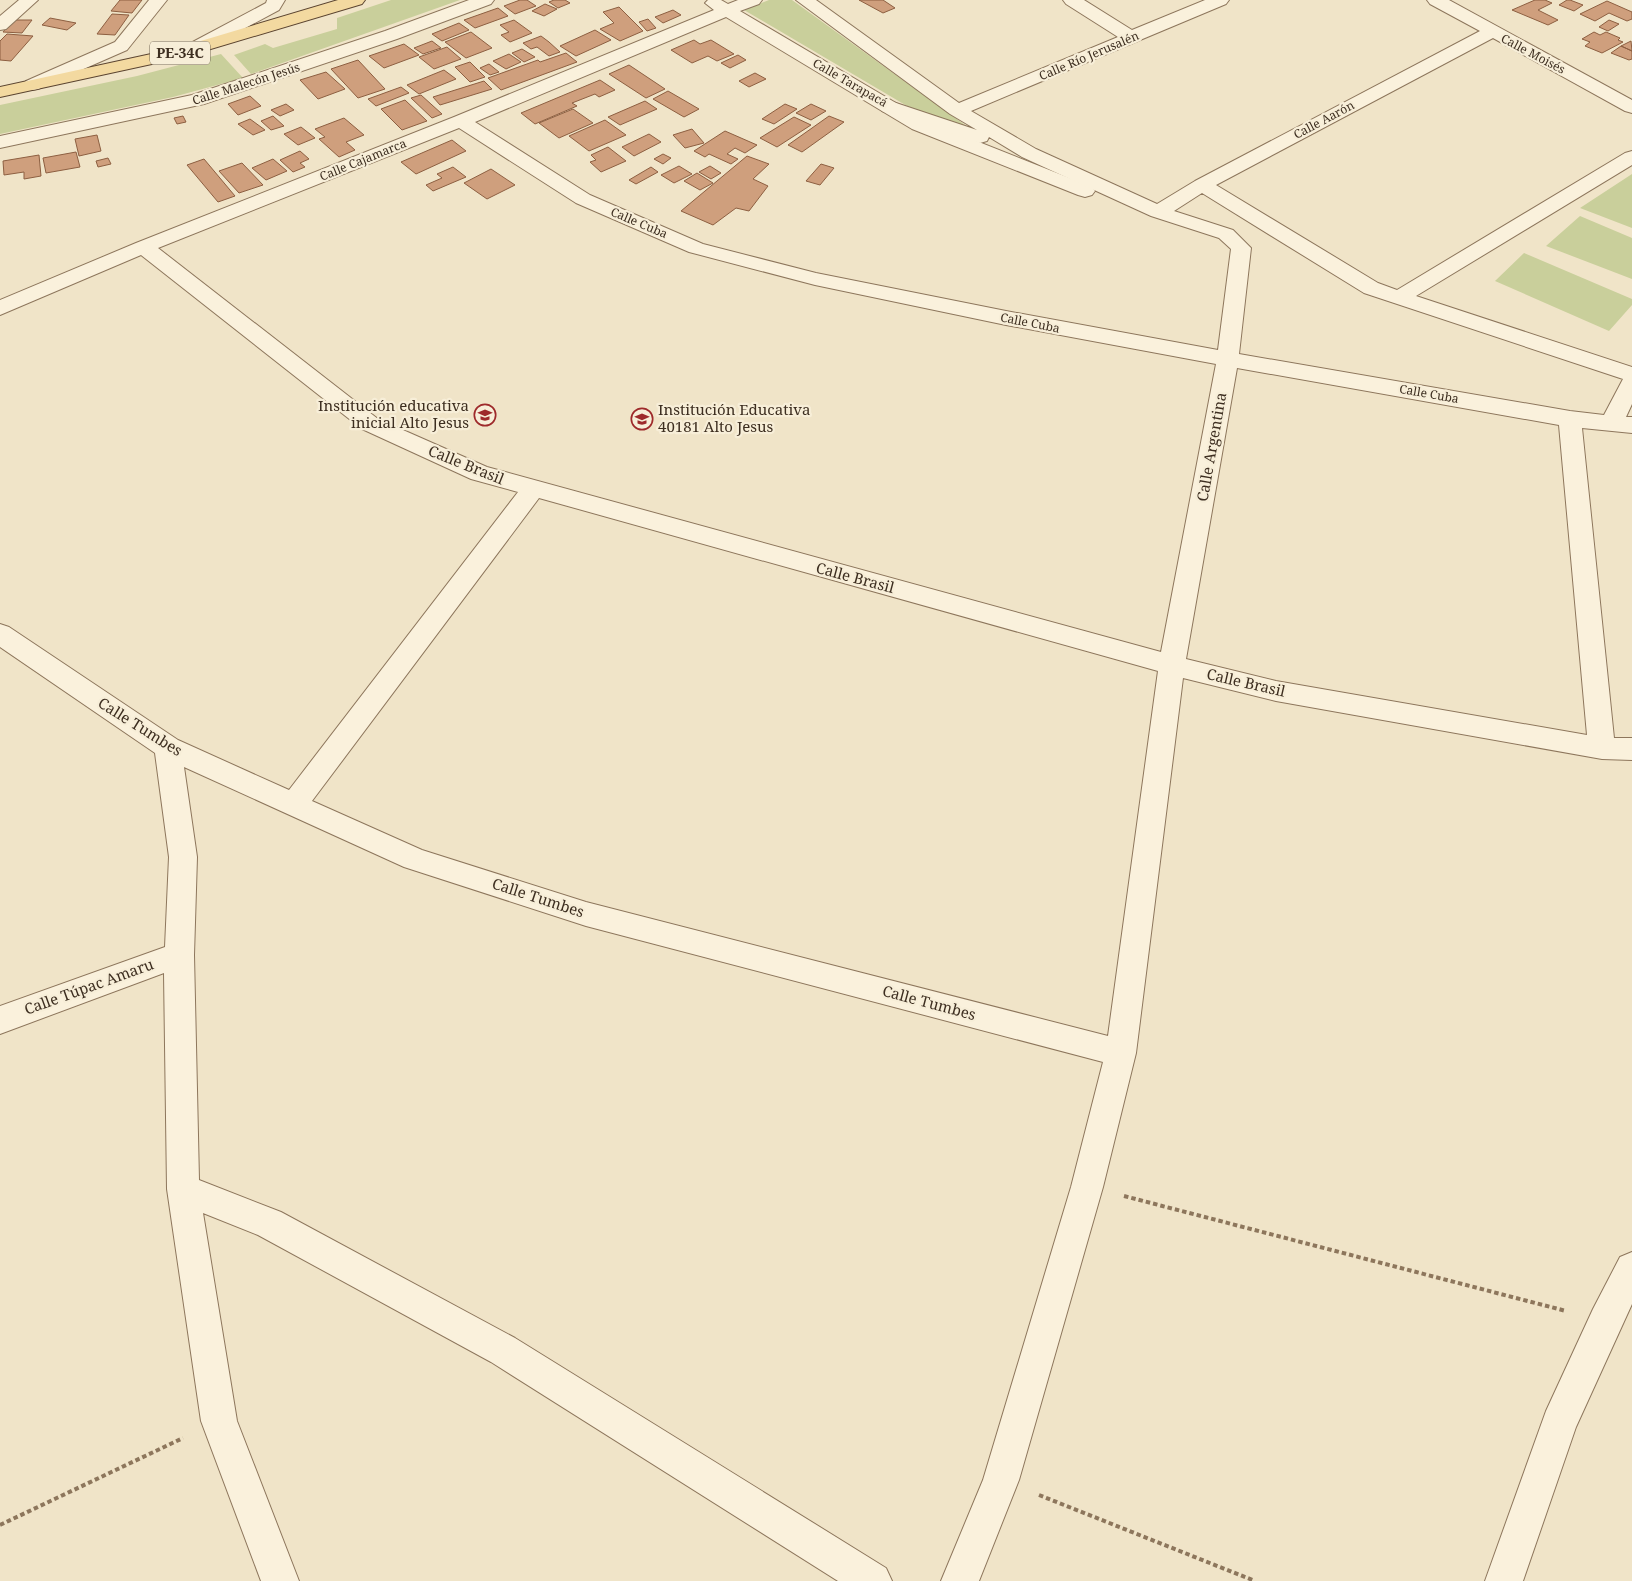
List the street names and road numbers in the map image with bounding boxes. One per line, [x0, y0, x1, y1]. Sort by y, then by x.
street label: Calle Río Jerusalén [1036, 27, 1142, 84]
street label: Calle Moisés [1498, 30, 1568, 78]
road number: PE-34C [150, 42, 210, 64]
street label: Calle Tarapacá [810, 54, 891, 111]
street label: Calle Malecón Jesús [190, 58, 302, 109]
street label: Calle Aarón [1290, 96, 1357, 143]
street label: Calle Cajamarca [317, 134, 409, 185]
street label: Calle Cuba [608, 203, 670, 242]
street label: Calle Cuba [999, 308, 1062, 337]
street label: Calle Cuba [1398, 380, 1460, 407]
street label: Calle Argentina [1192, 391, 1230, 503]
street label: Calle Brasil [425, 440, 508, 488]
street label: Calle Brasil [814, 557, 897, 597]
street label: Calle Brasil [1205, 663, 1288, 701]
street label: Calle Tumbes [95, 692, 187, 760]
street label: Calle Tumbes [490, 873, 587, 921]
street label: Calle Túpac Amaru [21, 953, 157, 1019]
street label: Calle Tumbes [880, 980, 978, 1024]

